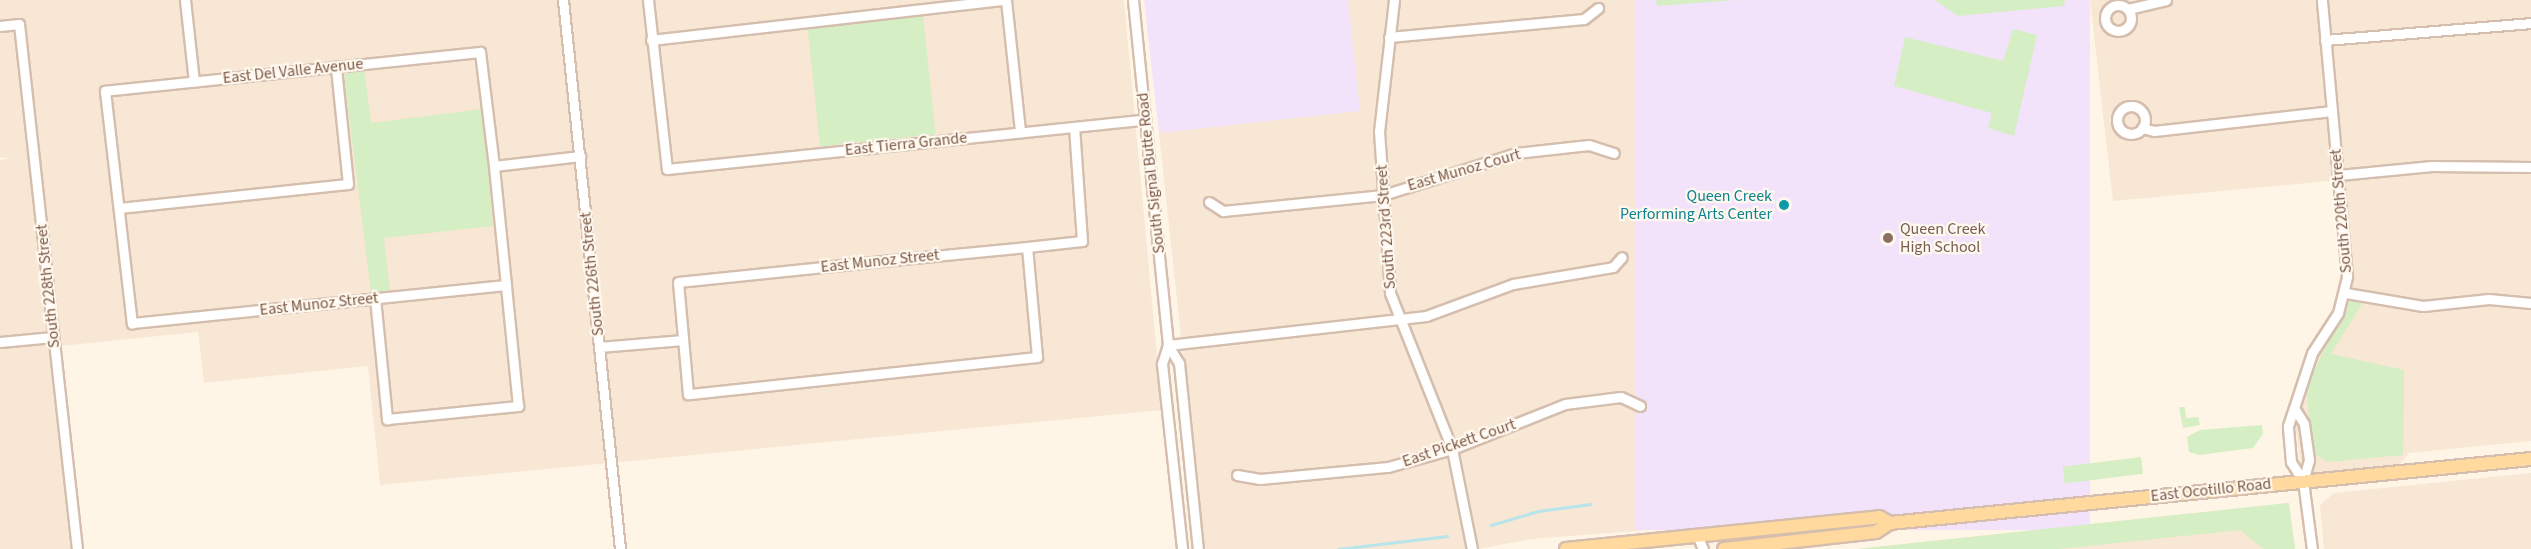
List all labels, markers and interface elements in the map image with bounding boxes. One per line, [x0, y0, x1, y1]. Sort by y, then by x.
street label: East Del Valle Avenue [222, 54, 364, 88]
street label: South Signal Butte Road [1133, 92, 1169, 254]
street label: East Tierra Grande [844, 128, 968, 160]
street label: East Munoz Court [1405, 145, 1523, 195]
street label: South 220th Street [2326, 148, 2356, 274]
street label: South 223rd Street [1372, 164, 1400, 290]
place label: Queen Creek Performing Arts Center [1620, 186, 1772, 224]
marker: Queen Creek Performing Arts Center [1777, 198, 1791, 212]
street label: South 226th Street [576, 211, 608, 337]
place label: Queen Creek High School [1900, 219, 1985, 257]
street label: South 228th Street [32, 223, 64, 349]
marker: Queen Creek High School [1881, 231, 1895, 245]
street label: East Munoz Street [820, 245, 940, 277]
street label: East Munoz Street [259, 288, 379, 320]
street label: East Pickett Court [1400, 415, 1518, 471]
street label: East Ocotillo Road [2150, 474, 2272, 506]

